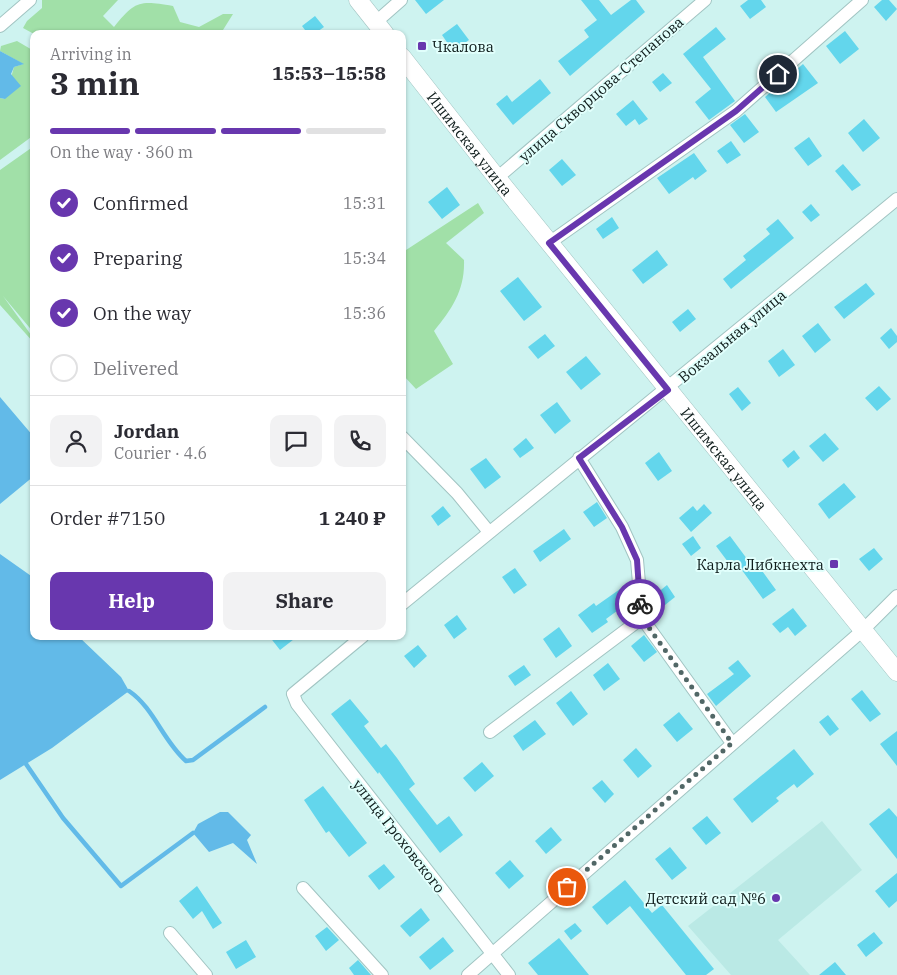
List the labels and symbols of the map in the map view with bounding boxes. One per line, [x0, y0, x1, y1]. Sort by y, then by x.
street label: улица Скворцова-Степанова [515, 12, 687, 166]
place label: Чкалова [432, 37, 494, 56]
marker: Чкалова [416, 40, 428, 52]
pin [757, 53, 799, 95]
street label: Ишимская улица [423, 88, 517, 199]
street label: Вокзальная улица [674, 285, 790, 387]
street label: Ишимская улица [677, 403, 772, 514]
place label: Карла Либкнехта [696, 555, 824, 574]
marker: Карла Либкнехта [828, 558, 840, 570]
courier [615, 579, 665, 629]
street label: улица Гроховского [349, 775, 449, 897]
pin [546, 866, 588, 908]
place label: Детский сад №6 [646, 889, 766, 908]
marker: Детский сад №6 [770, 892, 782, 904]

